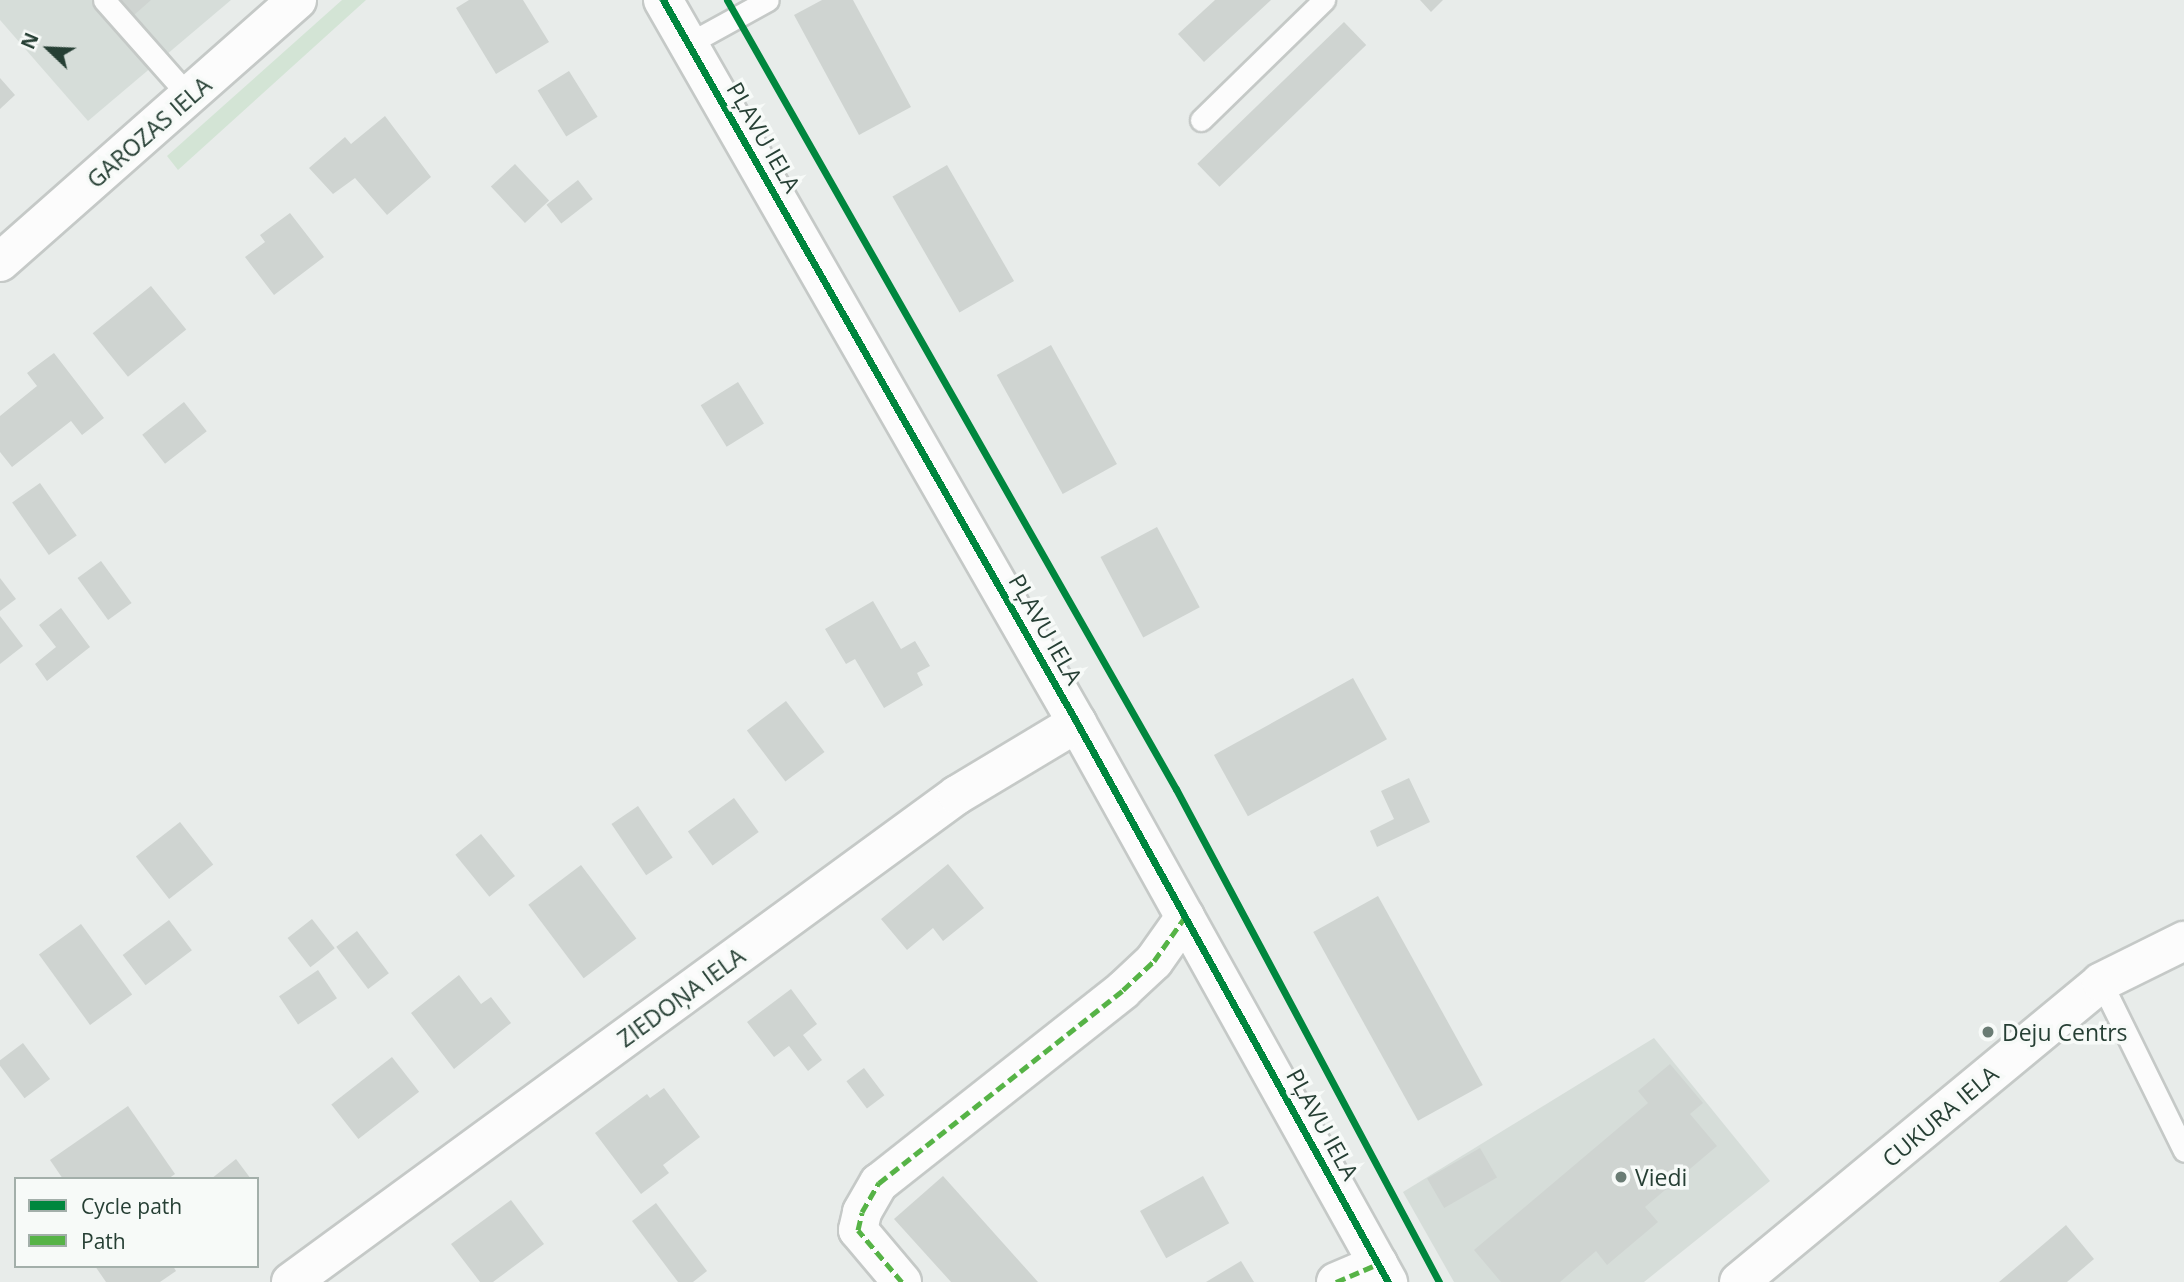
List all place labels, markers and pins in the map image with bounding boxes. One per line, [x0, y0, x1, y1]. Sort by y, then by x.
place label: Deju Centrs [2002, 1018, 2128, 1046]
marker: Deju Centrs [1980, 1024, 1996, 1040]
place label: Viedi [1635, 1163, 1687, 1191]
marker: Viedi [1613, 1169, 1629, 1185]

